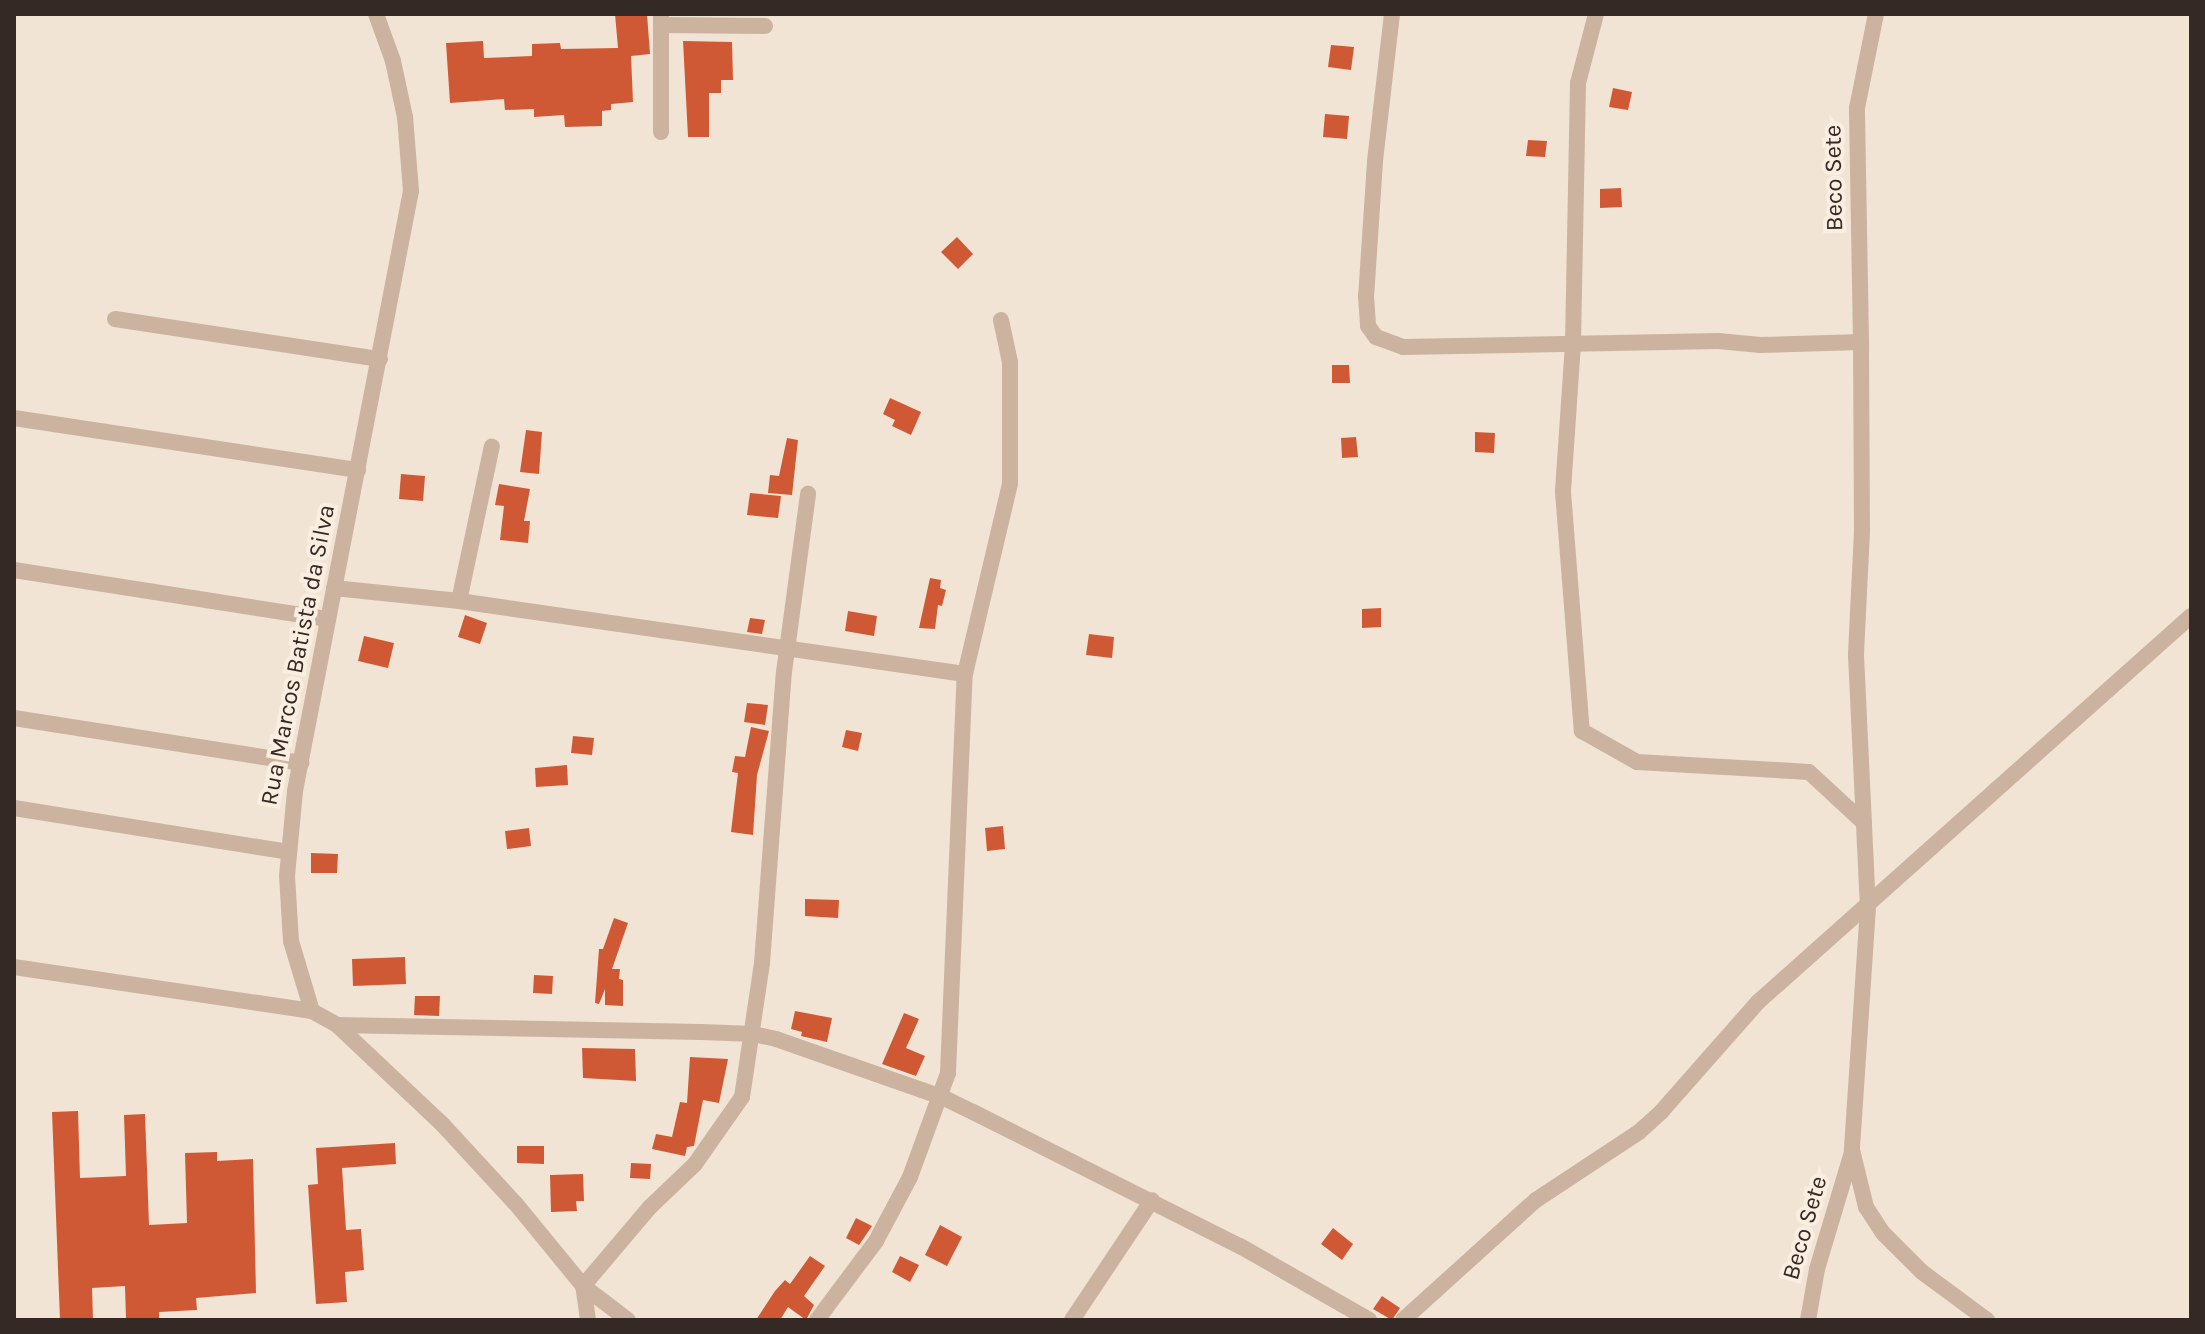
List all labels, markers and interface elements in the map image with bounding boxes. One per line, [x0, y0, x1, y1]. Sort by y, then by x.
street label: Beco Sete [1819, 124, 1849, 232]
street label: Rua Marcos Batista da Silva [255, 502, 341, 808]
street label: Beco Sete [1776, 1173, 1834, 1283]

